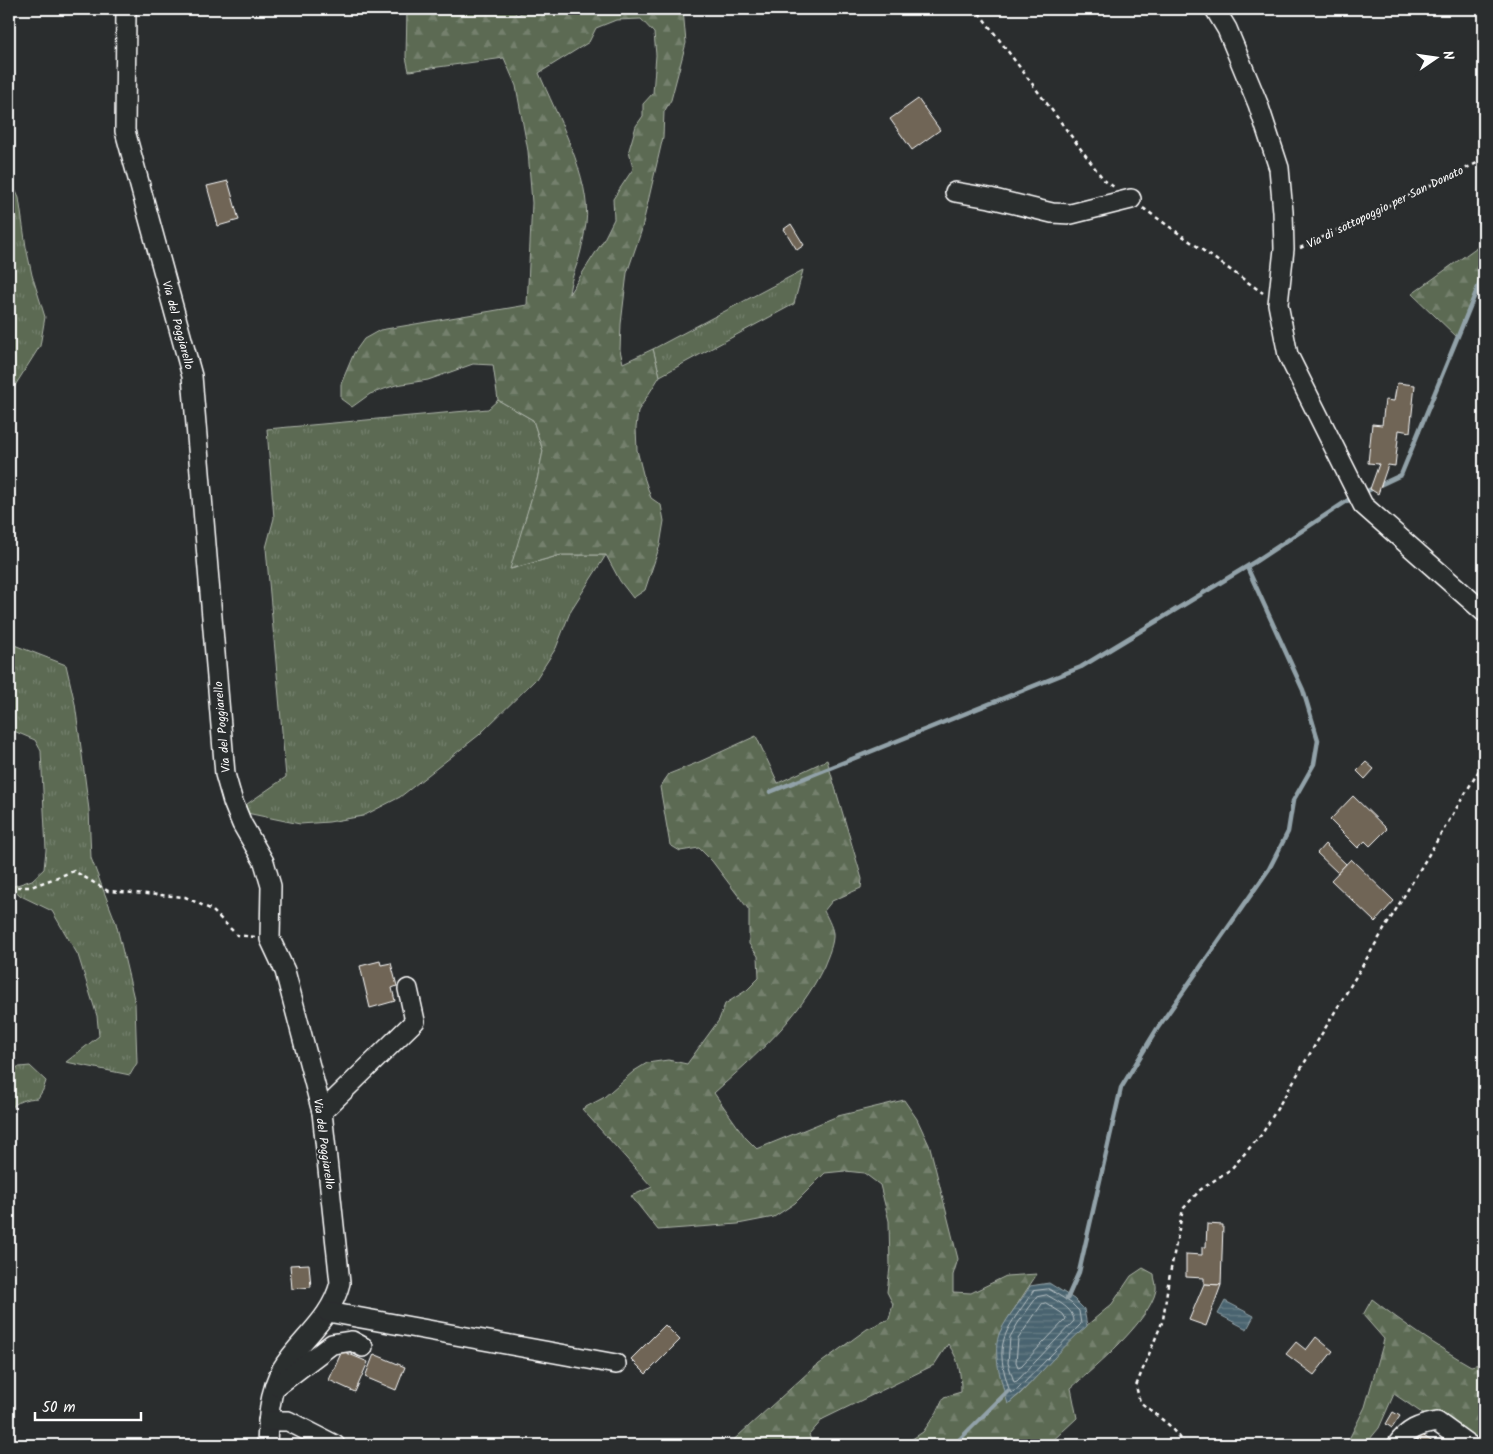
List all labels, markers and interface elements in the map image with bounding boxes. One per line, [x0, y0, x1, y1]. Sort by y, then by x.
north arrow [1410, 32, 1460, 82]
text: N [1436, 49, 1459, 62]
street label: Via di sottopoggio per San Donato [1303, 161, 1467, 254]
street label: Via del Poggiarello [157, 279, 199, 372]
street label: Via del Poggiarello [209, 681, 236, 773]
street label: Via del Poggiarello [308, 1098, 339, 1191]
scale bar [35, 1389, 141, 1421]
text: 50 m [42, 1396, 76, 1420]

